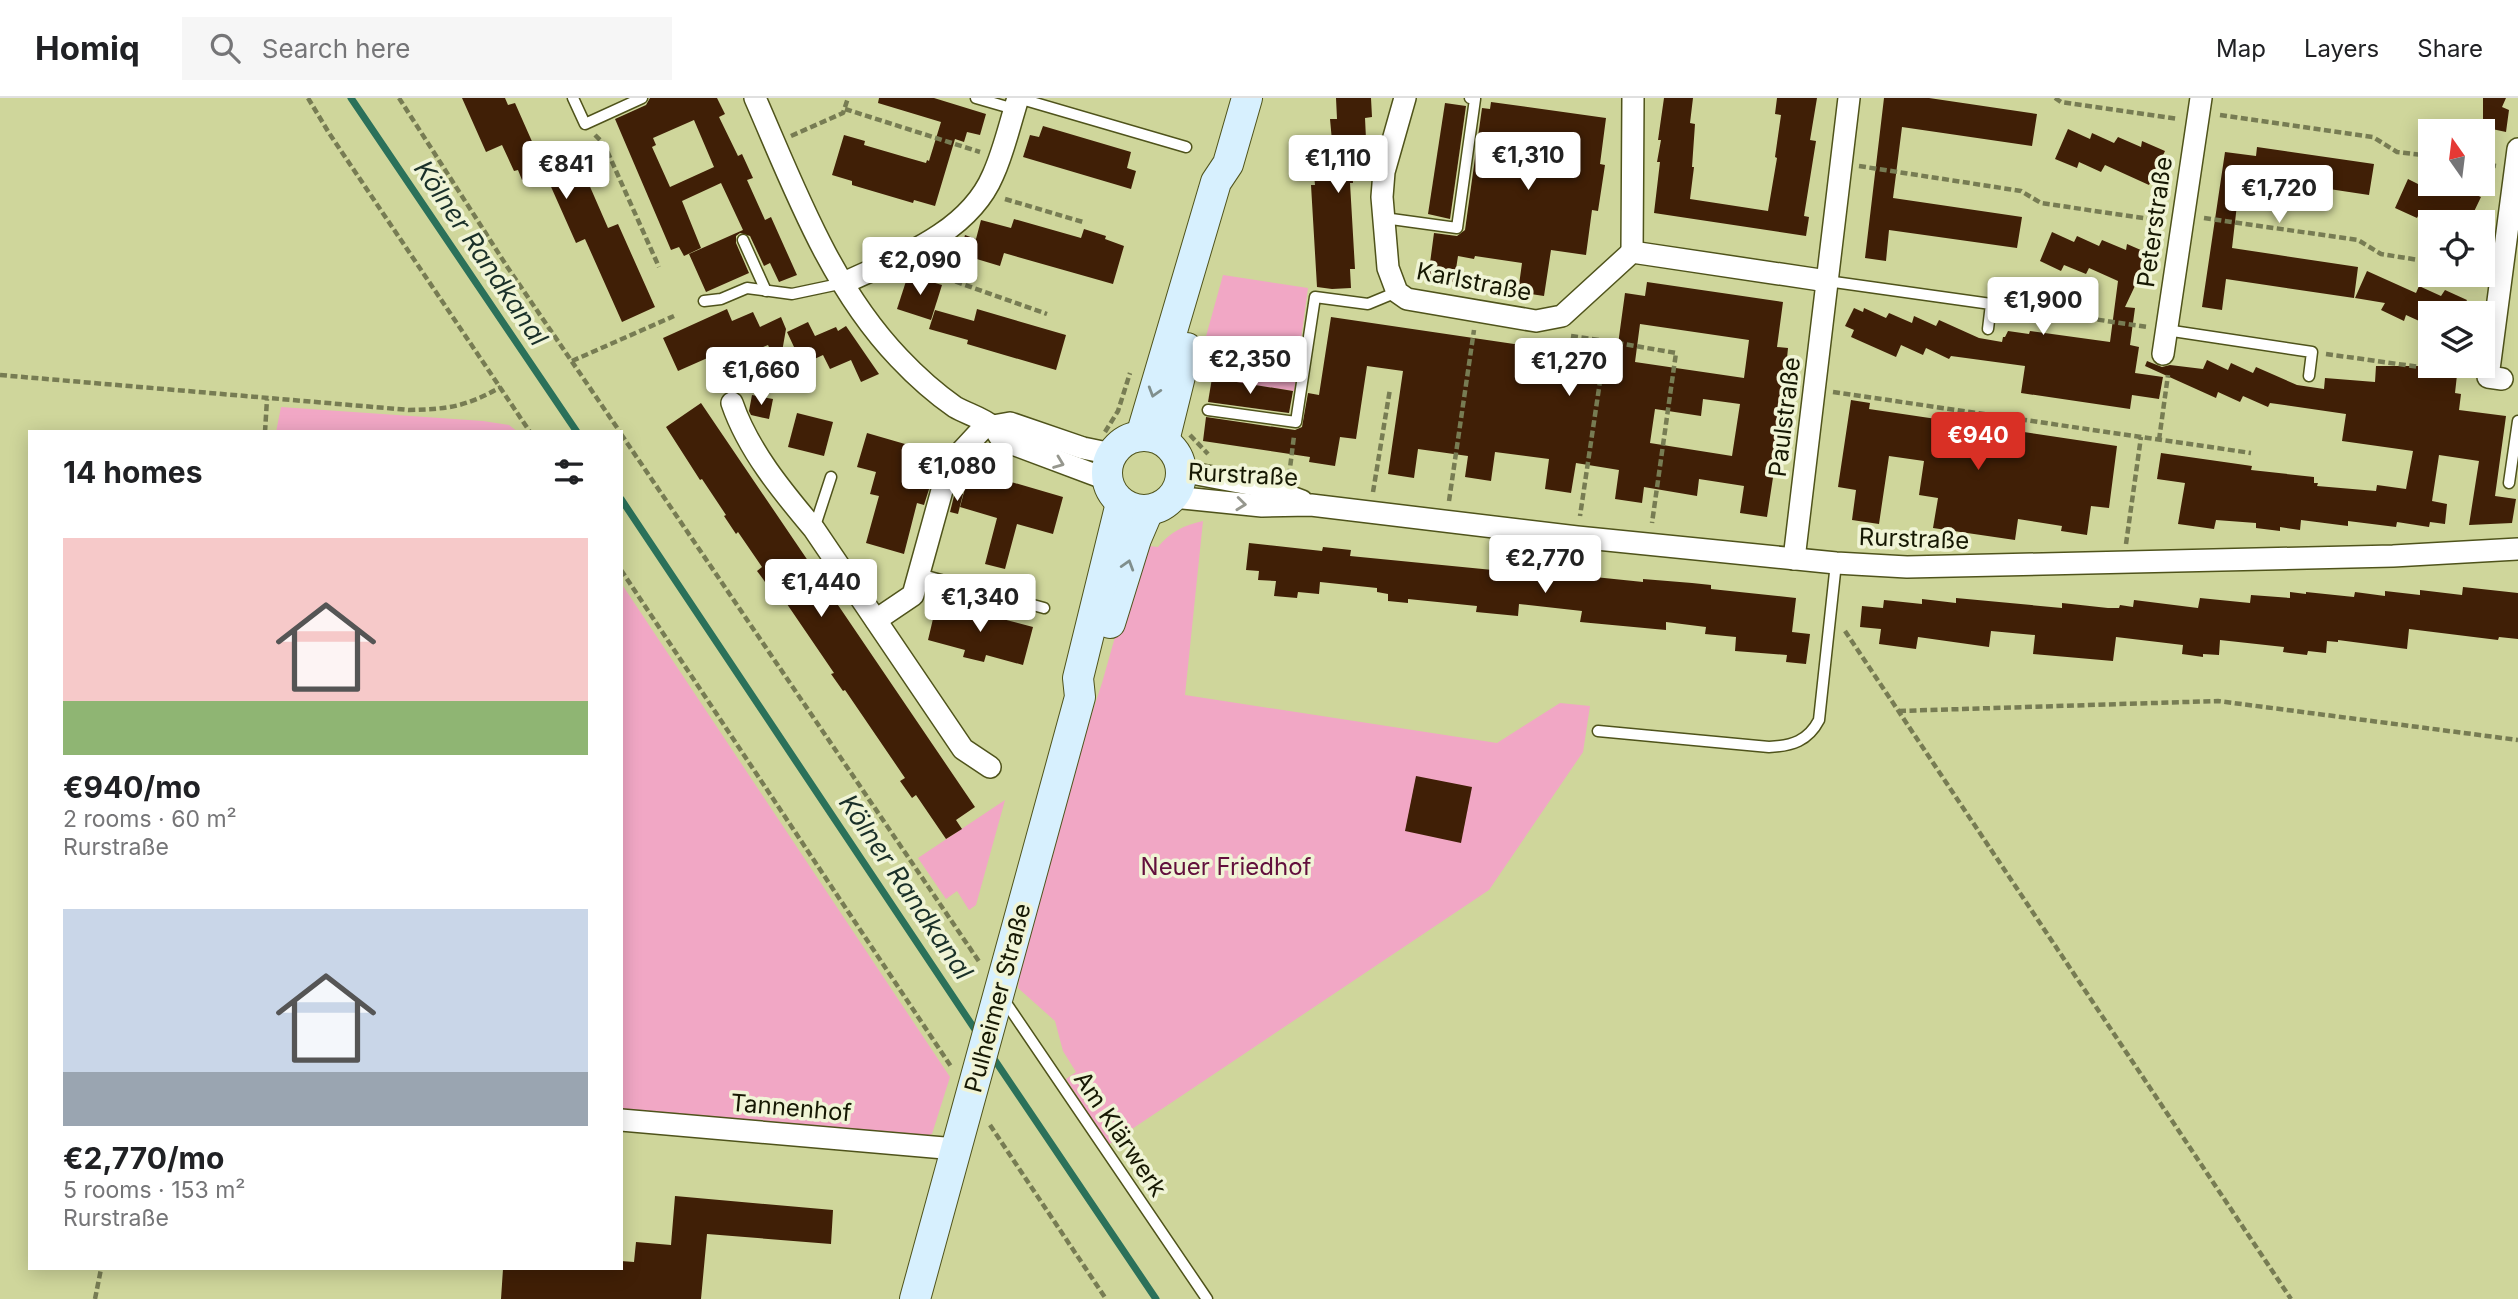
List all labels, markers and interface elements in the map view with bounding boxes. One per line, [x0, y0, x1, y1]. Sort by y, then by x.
search box [182, 17, 672, 80]
text: Homiq [35, 28, 140, 68]
icon: search [206, 29, 244, 67]
text: Search here [262, 33, 410, 64]
text: Map [2216, 34, 2266, 63]
text: Layers [2304, 34, 2379, 63]
text: Share [2417, 34, 2483, 63]
north arrow [2418, 119, 2496, 196]
map controls [2418, 119, 2495, 378]
pin: €1,310 [1471, 132, 1585, 192]
pin: €1,110 [1281, 136, 1395, 195]
pin: €841 [525, 141, 607, 201]
text: €1,310 [1491, 141, 1565, 169]
text: €1,110 [1305, 144, 1371, 172]
text: €841 [538, 150, 594, 178]
water label: Kölner Randkanal [408, 154, 555, 352]
street label: Peterstraße [2131, 155, 2178, 289]
pin: €1,720 [2222, 166, 2336, 225]
text: €1,720 [2241, 174, 2317, 202]
button: locate [2418, 210, 2495, 287]
pin: €2,090 [863, 238, 977, 297]
text: €2,090 [878, 246, 962, 274]
street label: Karlstraße [1414, 256, 1534, 307]
pin: €1,900 [1986, 278, 2100, 337]
text: €1,900 [2003, 286, 2083, 314]
button: layers [2418, 301, 2495, 378]
pin: €2,350 [1193, 336, 1307, 396]
pin: €1,270 [1512, 338, 1626, 398]
text: €2,350 [1209, 345, 1291, 373]
text: €1,270 [1531, 347, 1607, 375]
pin: €1,660 [704, 348, 818, 407]
street label: Paulstraße [1763, 355, 1806, 479]
text: €1,660 [722, 356, 800, 384]
one-way arrow [1148, 385, 1163, 397]
pin: €940 [1937, 412, 2019, 472]
text: €940 [1947, 421, 2009, 449]
pin: €1,080 [900, 444, 1014, 503]
text: €1,080 [918, 452, 996, 480]
icon: filters [550, 453, 588, 491]
text: 14 homes [63, 454, 202, 490]
one-way arrow [1053, 454, 1065, 468]
street label: Rurstraße [1187, 457, 1299, 492]
one-way arrow [1236, 496, 1247, 511]
street label: Rurstraße [1858, 522, 1970, 555]
pin: €2,770 [1488, 536, 1602, 595]
text: €2,770 [1505, 544, 1585, 572]
one-way arrow [1120, 559, 1134, 572]
pin: €1,440 [764, 560, 878, 619]
text: €1,440 [781, 568, 861, 596]
pin: €1,340 [923, 574, 1037, 634]
text: €1,340 [941, 583, 1019, 611]
icon: home [263, 584, 389, 710]
text: €940/mo [63, 769, 201, 805]
water label: Kölner Randkanal [833, 788, 980, 986]
text: 2 rooms · 60 m² [63, 805, 237, 833]
text: Rurstraße [63, 833, 169, 861]
park label: Neuer Friedhof [1141, 852, 1312, 881]
street label: Pulheimer Straße [958, 900, 1037, 1096]
icon: home [263, 955, 389, 1081]
street label: Am Klärwerk [1068, 1066, 1173, 1202]
street label: Tannenhof [729, 1088, 853, 1127]
text: €2,770/mo [63, 1140, 224, 1176]
text: 5 rooms · 153 m² [63, 1176, 245, 1204]
text: Rurstraße [63, 1204, 169, 1232]

